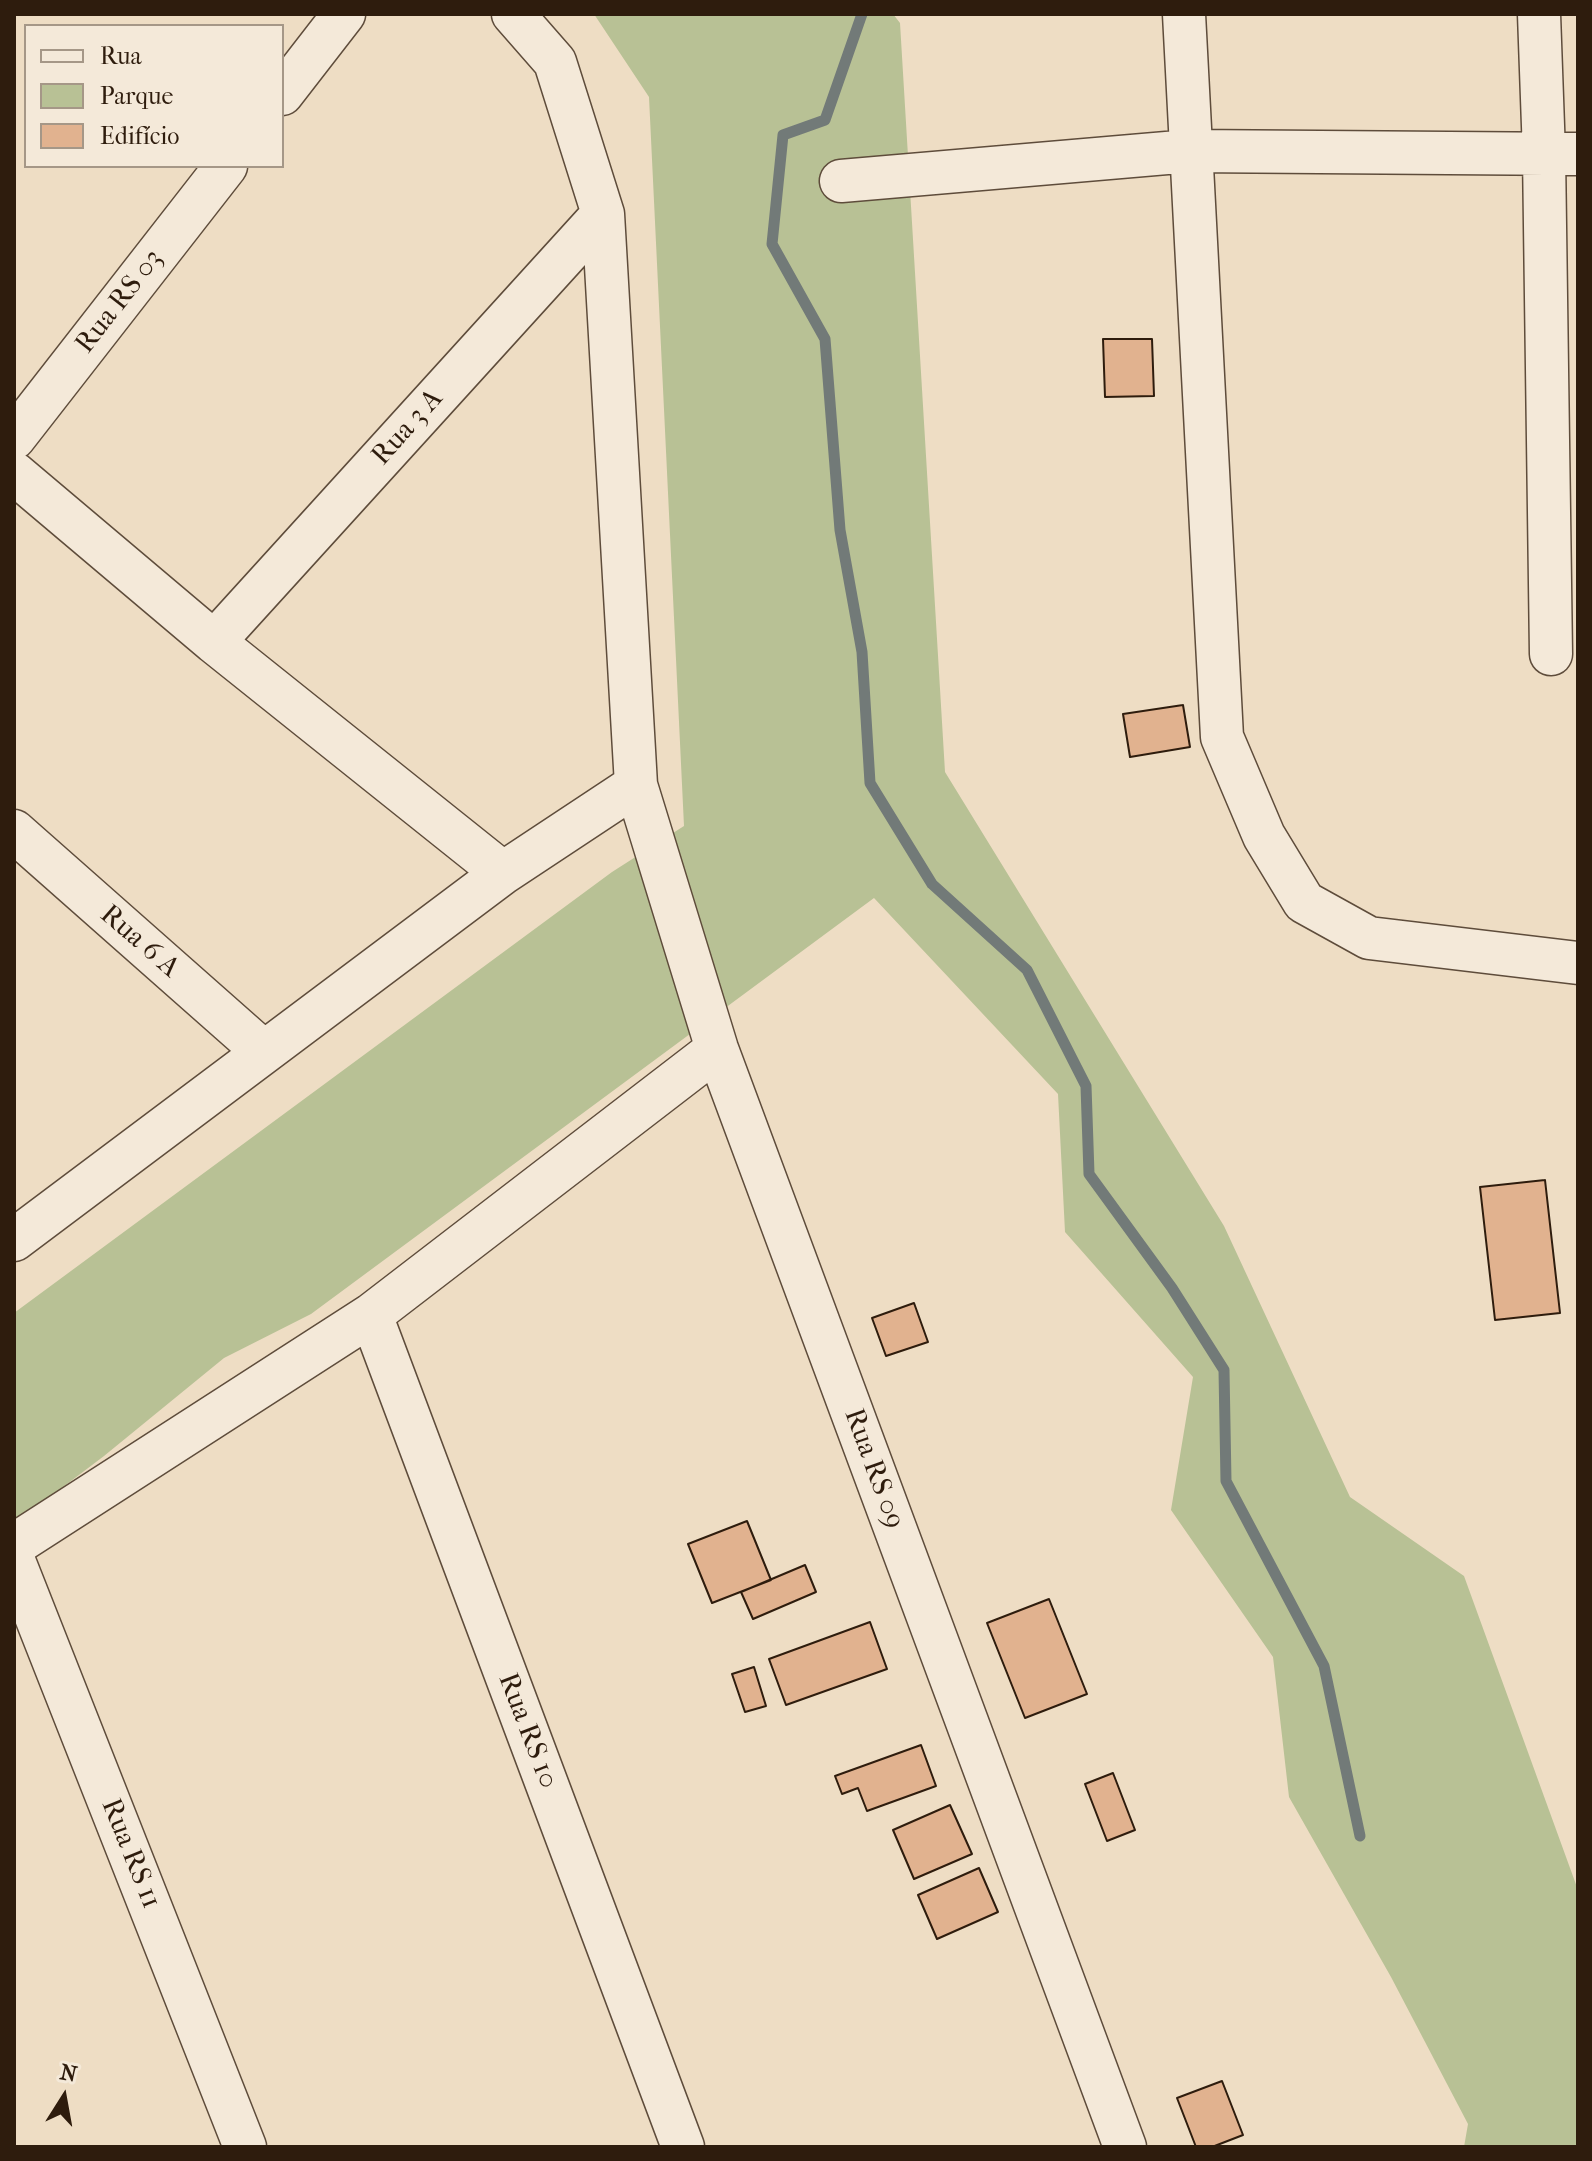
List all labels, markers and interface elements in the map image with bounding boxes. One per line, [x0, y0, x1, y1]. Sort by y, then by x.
legend [24, 24, 284, 168]
text: Rua [100, 42, 142, 70]
text: Parque [100, 82, 173, 110]
text: Edifício [100, 122, 179, 150]
street label: Rua RS 03 [69, 243, 171, 361]
street label: Rua 3 A [365, 383, 451, 473]
street label: Rua 6 A [93, 898, 185, 986]
street label: Rua RS 09 [836, 1404, 910, 1534]
street label: Rua RS 10 [490, 1669, 564, 1793]
street label: Rua RS 11 [93, 1794, 167, 1914]
north arrow [24, 2057, 104, 2137]
text: N [58, 2059, 79, 2088]

